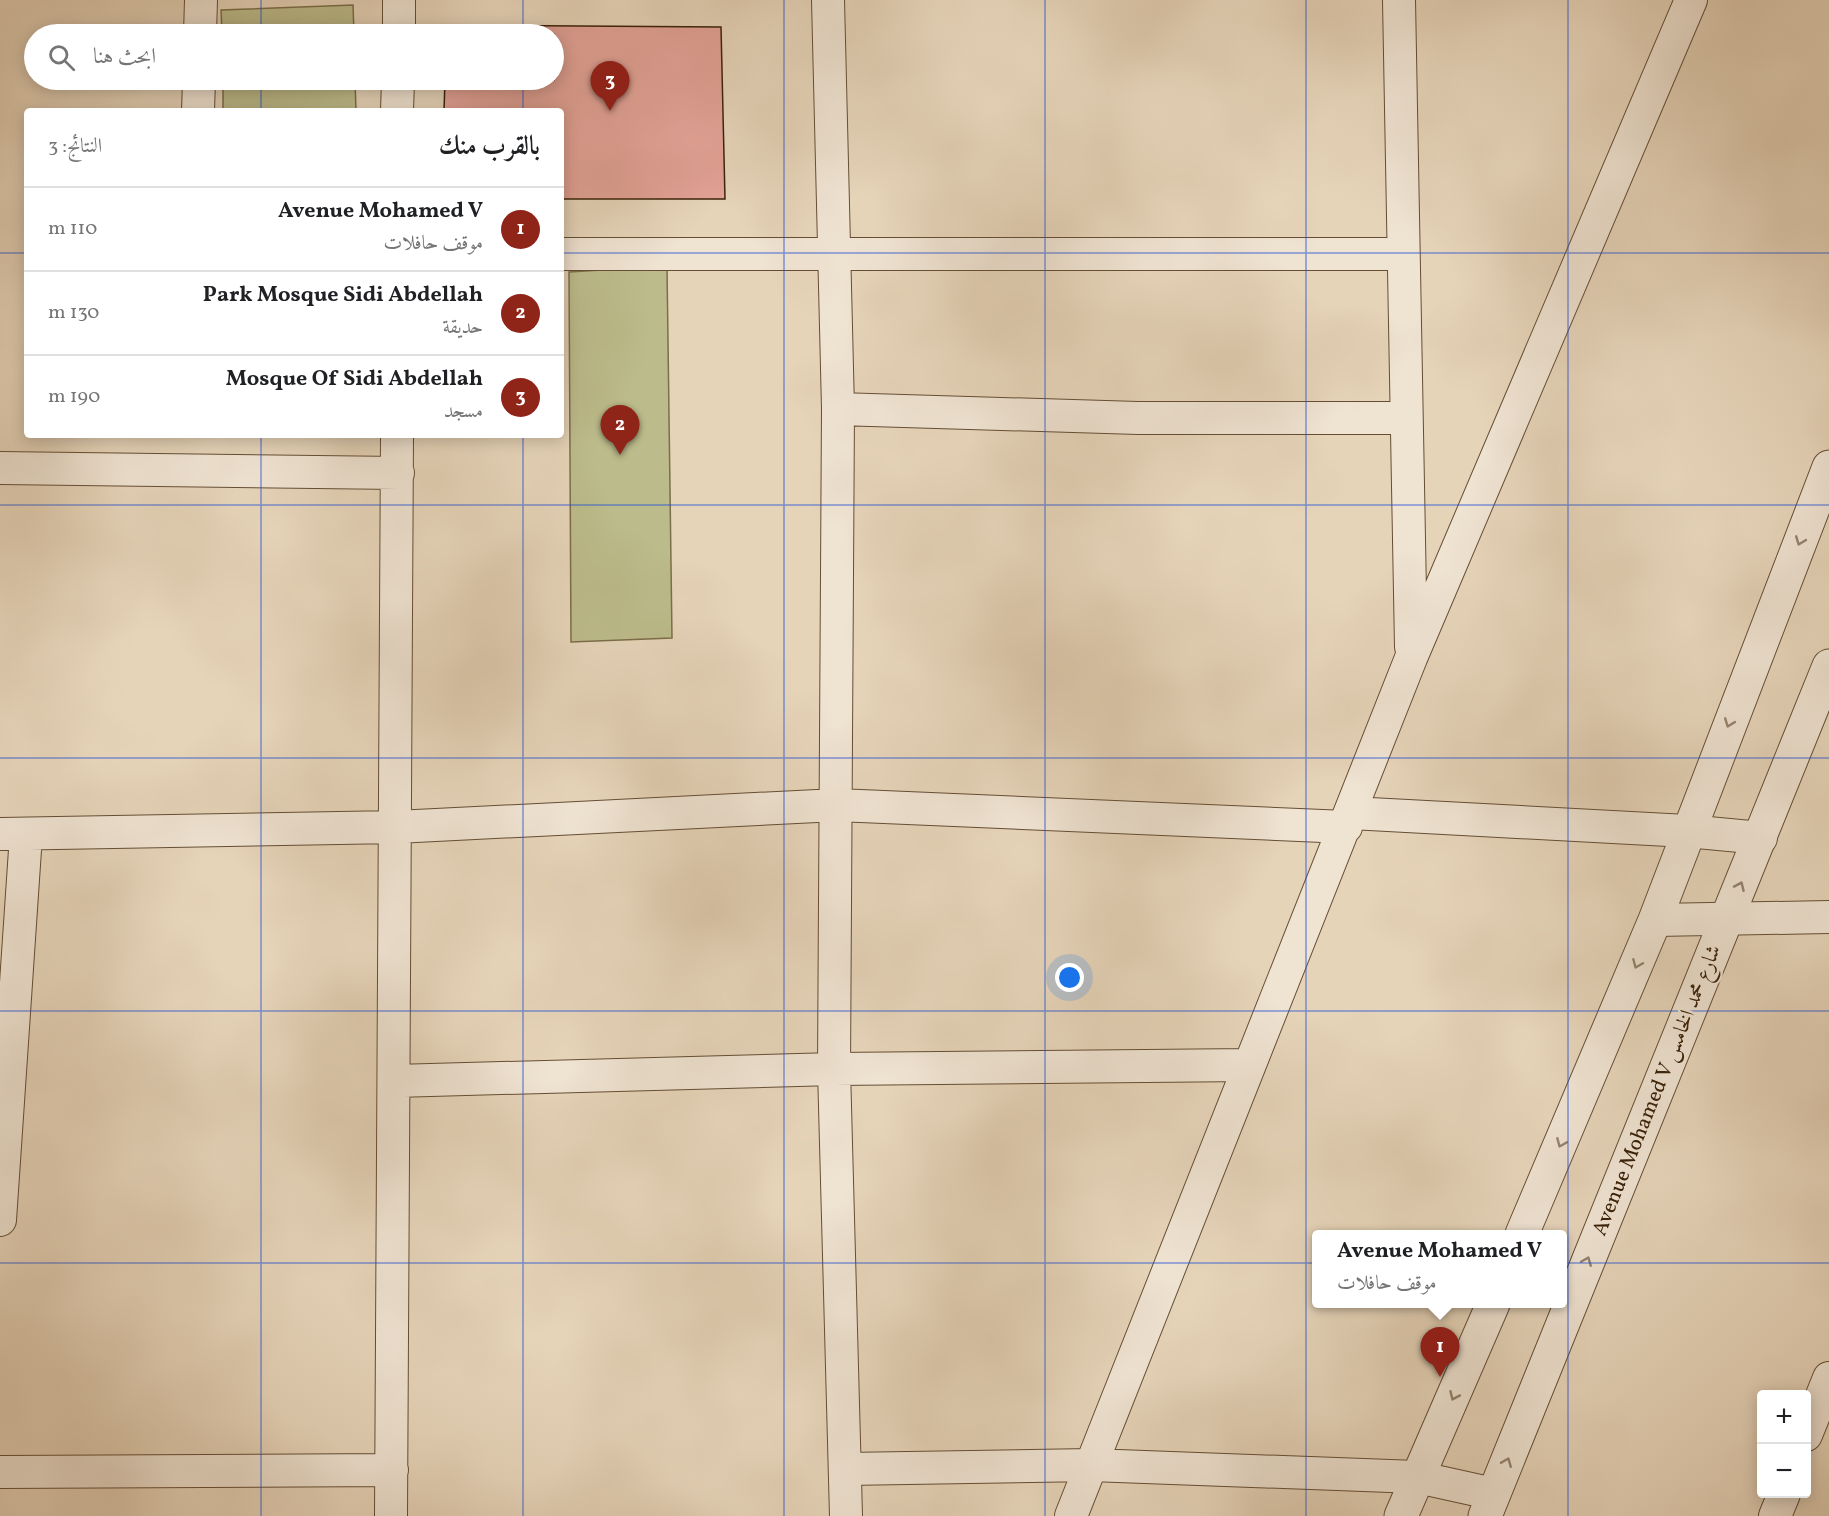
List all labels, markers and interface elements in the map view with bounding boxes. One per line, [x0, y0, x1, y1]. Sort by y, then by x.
search box [24, 24, 564, 90]
icon: search [45, 41, 78, 74]
text: ابحث هنا [93, 42, 156, 73]
pin: 3 [590, 62, 630, 111]
text: بالقرب منك [439, 129, 540, 165]
text: النتائج: 3 [48, 133, 102, 161]
text: Avenue Mohamed V [278, 196, 483, 227]
text: 110 m [48, 215, 97, 243]
text: 1 [516, 215, 525, 243]
text: موقف حافلات [383, 230, 483, 258]
text: Park Mosque Sidi Abdellah [203, 280, 483, 311]
text: 130 m [48, 299, 99, 327]
text: 2 [515, 299, 526, 327]
text: حديقة [443, 314, 483, 342]
text: Mosque Of Sidi Abdellah [226, 364, 483, 395]
text: 190 m [48, 383, 100, 411]
text: 3 [515, 383, 526, 411]
text: مسجد [444, 398, 483, 426]
pin: 2 [600, 406, 640, 455]
one-way arrow [1795, 535, 1807, 546]
one-way arrow [1724, 717, 1737, 728]
one-way arrow [1732, 881, 1744, 892]
street label: Avenue Mohamed V شارع محمد الخامس [1586, 941, 1731, 1241]
one-way arrow [1632, 958, 1644, 969]
your location [1055, 963, 1084, 992]
one-way arrow [1556, 1137, 1568, 1148]
popup [1312, 1230, 1567, 1308]
text: Avenue Mohamed V [1337, 1236, 1542, 1267]
one-way arrow [1580, 1256, 1592, 1267]
text: موقف حافلات [1337, 1270, 1437, 1298]
pin: 1 [1420, 1328, 1460, 1377]
one-way arrow [1449, 1390, 1461, 1401]
map controls [1757, 1390, 1811, 1498]
button: + [1757, 1390, 1811, 1444]
button: − [1757, 1444, 1811, 1498]
one-way arrow [1500, 1457, 1512, 1468]

